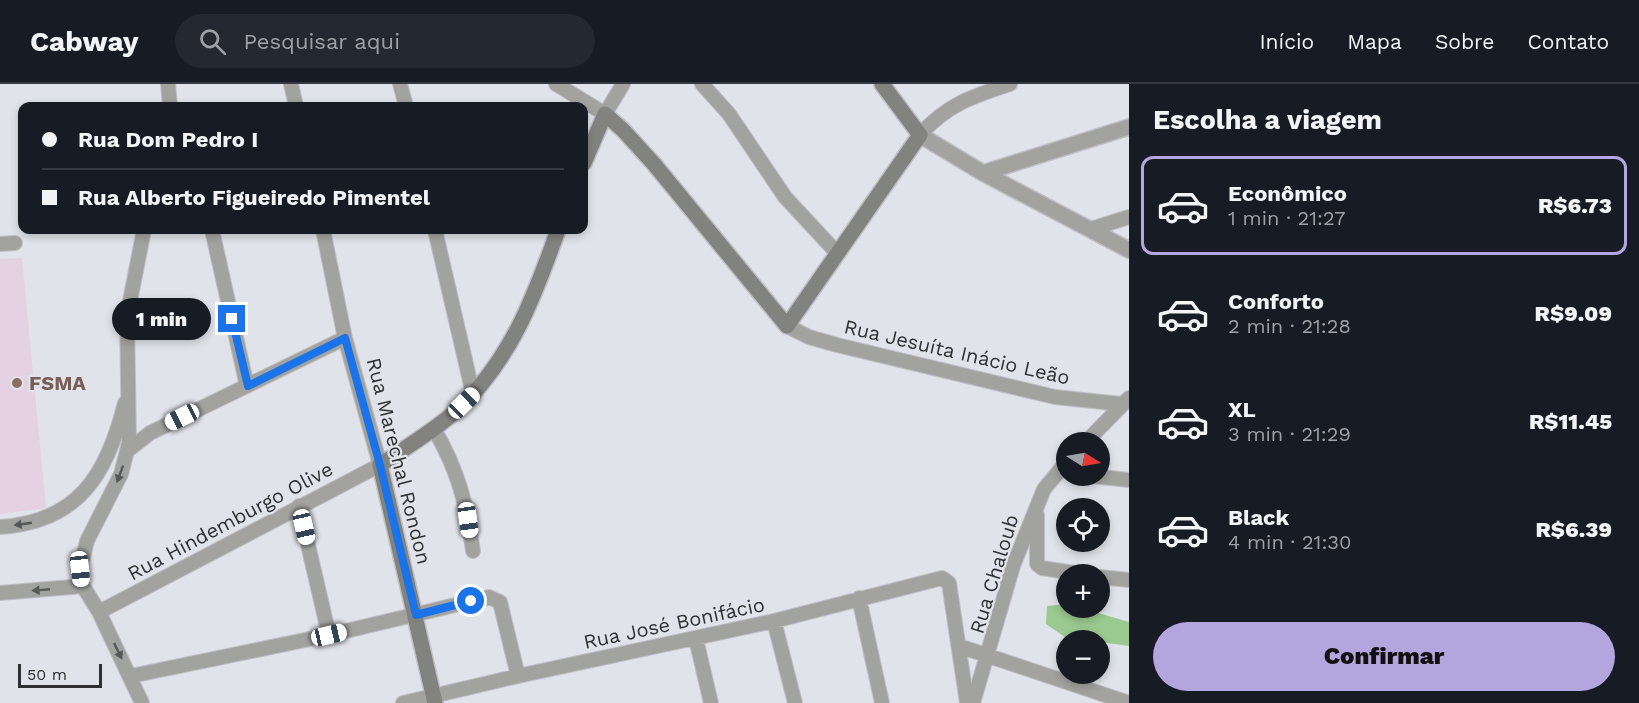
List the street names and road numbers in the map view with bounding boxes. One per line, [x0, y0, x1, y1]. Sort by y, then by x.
street label: Rua Jesuíta Inácio Leão [842, 314, 1072, 390]
street label: Rua Marechal Rondon [362, 355, 436, 567]
street label: Rua Hindemburgo Olive [123, 457, 337, 585]
street label: Rua Chaloub [964, 511, 1024, 637]
street label: Rua José Bonifácio [581, 592, 767, 654]

